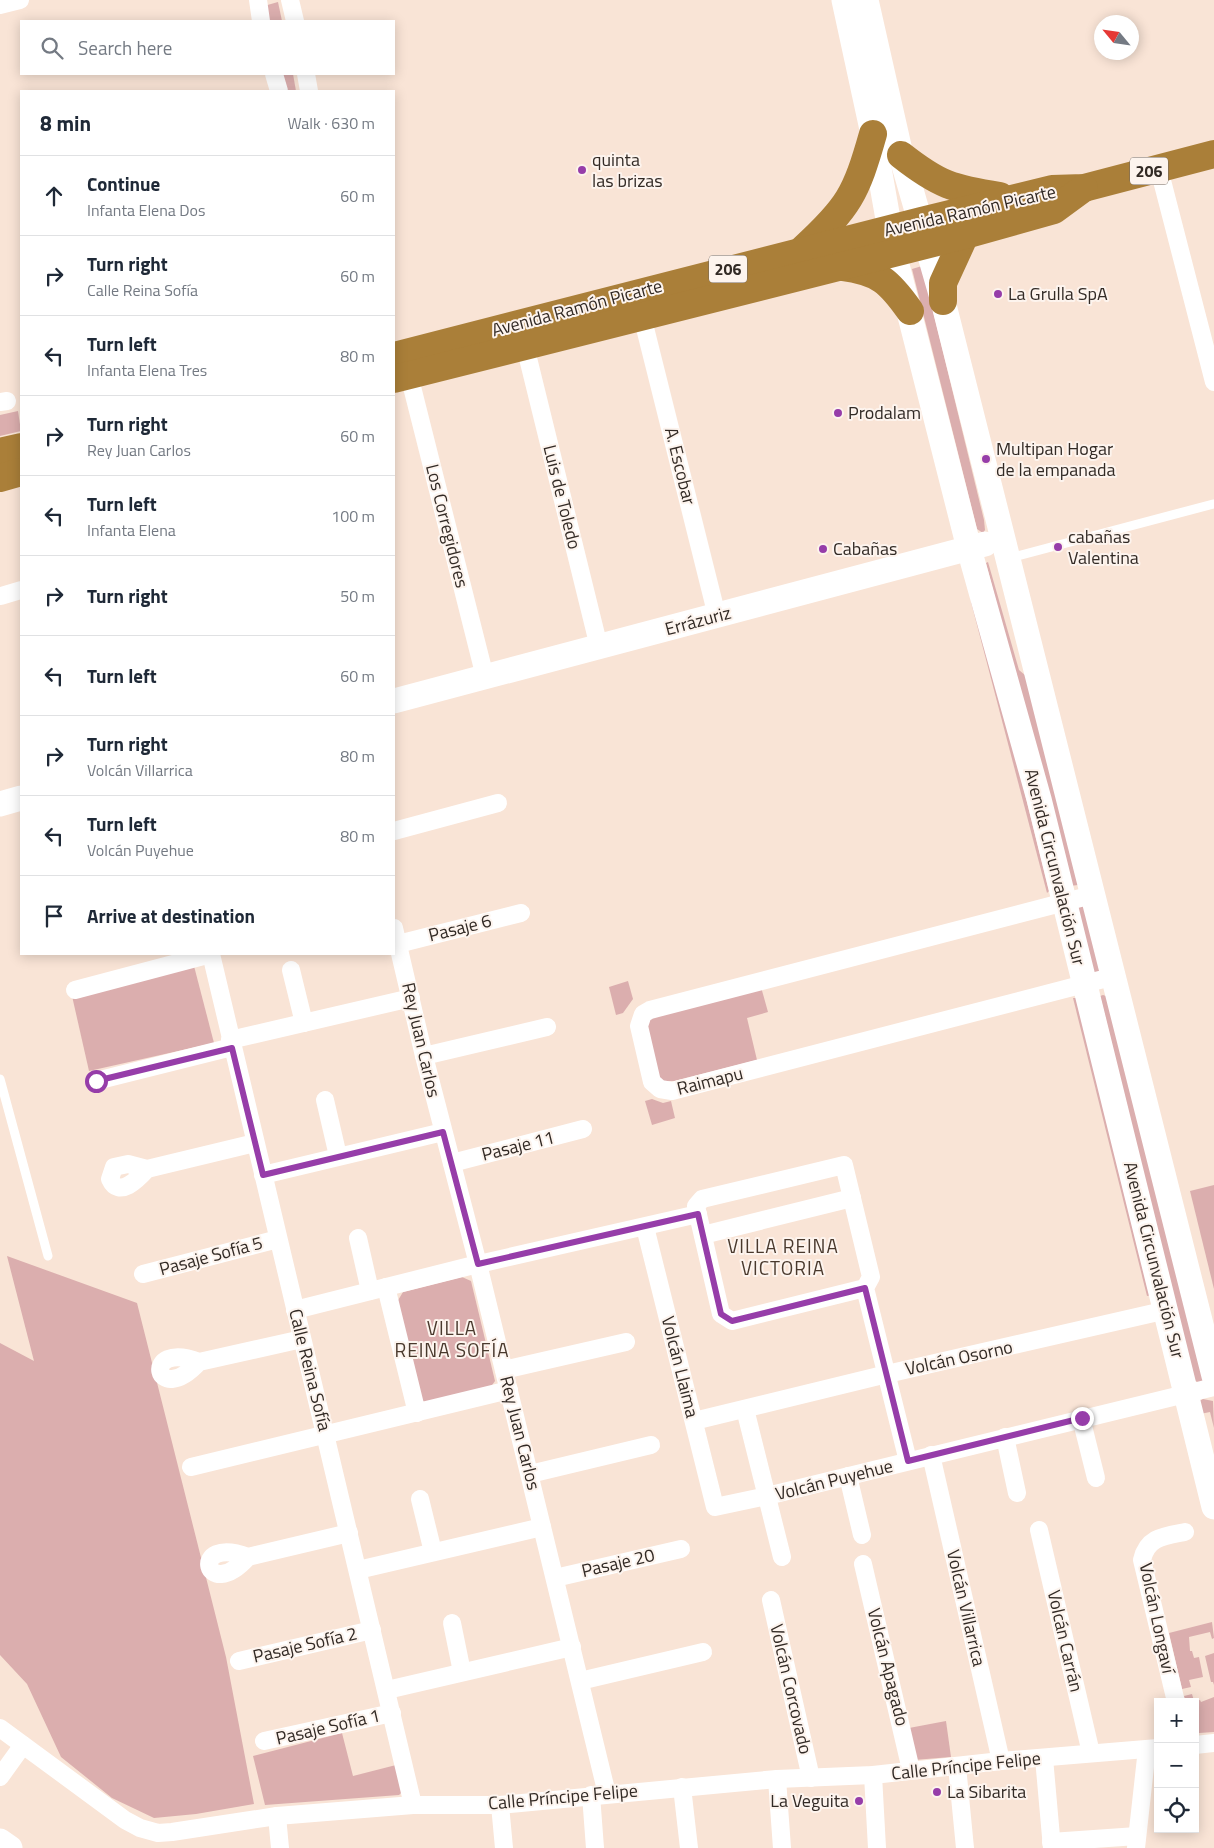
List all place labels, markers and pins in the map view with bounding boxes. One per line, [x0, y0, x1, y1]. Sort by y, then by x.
place label: quinta las brizas [592, 146, 663, 194]
marker: quinta las brizas [576, 164, 588, 176]
place label: La Grulla SpA [1008, 280, 1108, 307]
marker: La Grulla SpA [992, 288, 1004, 300]
place label: Prodalam [848, 399, 921, 426]
marker: Prodalam [832, 407, 844, 419]
place label: Multipan Hogar de la empanada [996, 435, 1116, 483]
marker: Multipan Hogar de la empanada [980, 453, 992, 465]
place label: cabañas Valentina [1068, 523, 1139, 571]
place label: Cabañas [833, 535, 897, 562]
marker: cabañas Valentina [1052, 541, 1064, 553]
marker: Cabañas [817, 543, 829, 555]
place label: La Sibarita [947, 1778, 1026, 1805]
marker: La Sibarita [931, 1786, 943, 1798]
place label: La Veguita [770, 1787, 849, 1814]
marker: La Veguita [853, 1795, 865, 1807]

